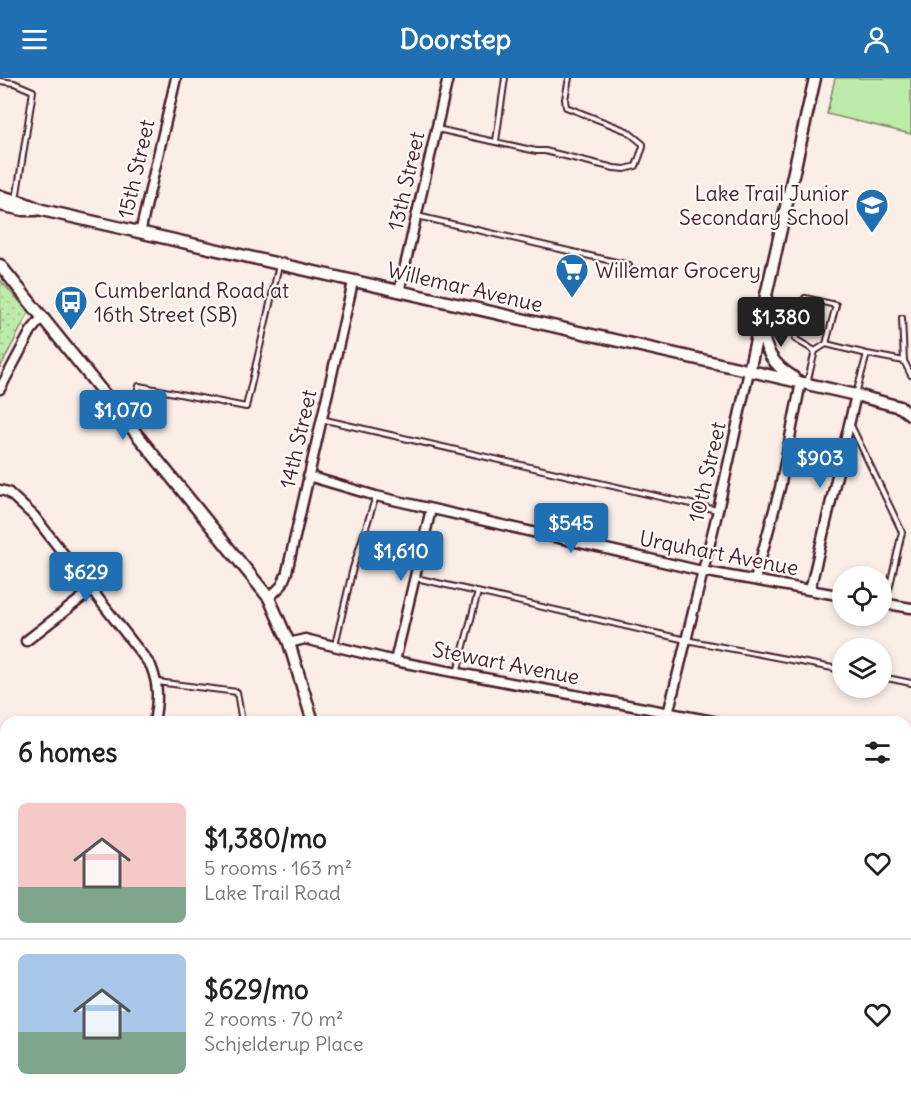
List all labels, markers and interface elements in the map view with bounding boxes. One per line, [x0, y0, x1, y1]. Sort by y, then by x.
text: Doorstep [400, 22, 511, 56]
icon: menu [18, 23, 51, 56]
icon: person [860, 23, 893, 56]
street label: 15th Street [112, 117, 160, 221]
street label: 13th Street [382, 129, 430, 233]
place label: Lake Trail Junior Secondary School [679, 180, 849, 231]
school or university icon: Lake Trail Junior Secondary School [854, 187, 890, 234]
supermarket icon: Willemar Grocery [554, 252, 590, 299]
street label: Willemar Avenue [385, 256, 545, 318]
place label: Willemar Grocery [595, 257, 761, 284]
place label: Cumberland Road at 16th Street (SB) [94, 277, 289, 328]
bus stop icon: Cumberland Road at 16th Street (SB) [53, 284, 89, 331]
pin: $1,380 [732, 297, 830, 348]
text: $1,380 [752, 304, 810, 329]
street label: 14th Street [274, 387, 322, 491]
pin: $1,070 [74, 390, 172, 441]
text: $1,070 [94, 397, 152, 422]
street label: 10th Street [682, 419, 732, 525]
pin: $903 [784, 438, 856, 489]
text: $903 [796, 445, 844, 470]
pin: $545 [535, 503, 607, 554]
text: $545 [548, 510, 594, 535]
street label: Urquhart Avenue [637, 524, 801, 582]
pin: $1,610 [352, 531, 450, 582]
text: $1,610 [373, 538, 429, 563]
pin: $629 [50, 552, 122, 603]
text: $629 [63, 559, 109, 584]
map controls [832, 566, 892, 698]
button: locate [832, 566, 892, 626]
street label: Stewart Avenue [430, 636, 582, 690]
button: layers [832, 638, 892, 698]
text: 6 homes [18, 736, 117, 769]
icon: filters [861, 736, 894, 769]
text: $1,380/mo [204, 822, 327, 855]
icon: home [66, 827, 138, 899]
icon: heart [861, 847, 894, 880]
text: 5 rooms · 163 m² [204, 855, 352, 880]
text: Lake Trail Road [204, 880, 341, 905]
text: $629/mo [204, 973, 309, 1006]
icon: home [66, 978, 138, 1050]
icon: heart [861, 998, 894, 1031]
text: 2 rooms · 70 m² [204, 1006, 344, 1031]
text: Schjelderup Place [204, 1031, 363, 1056]

